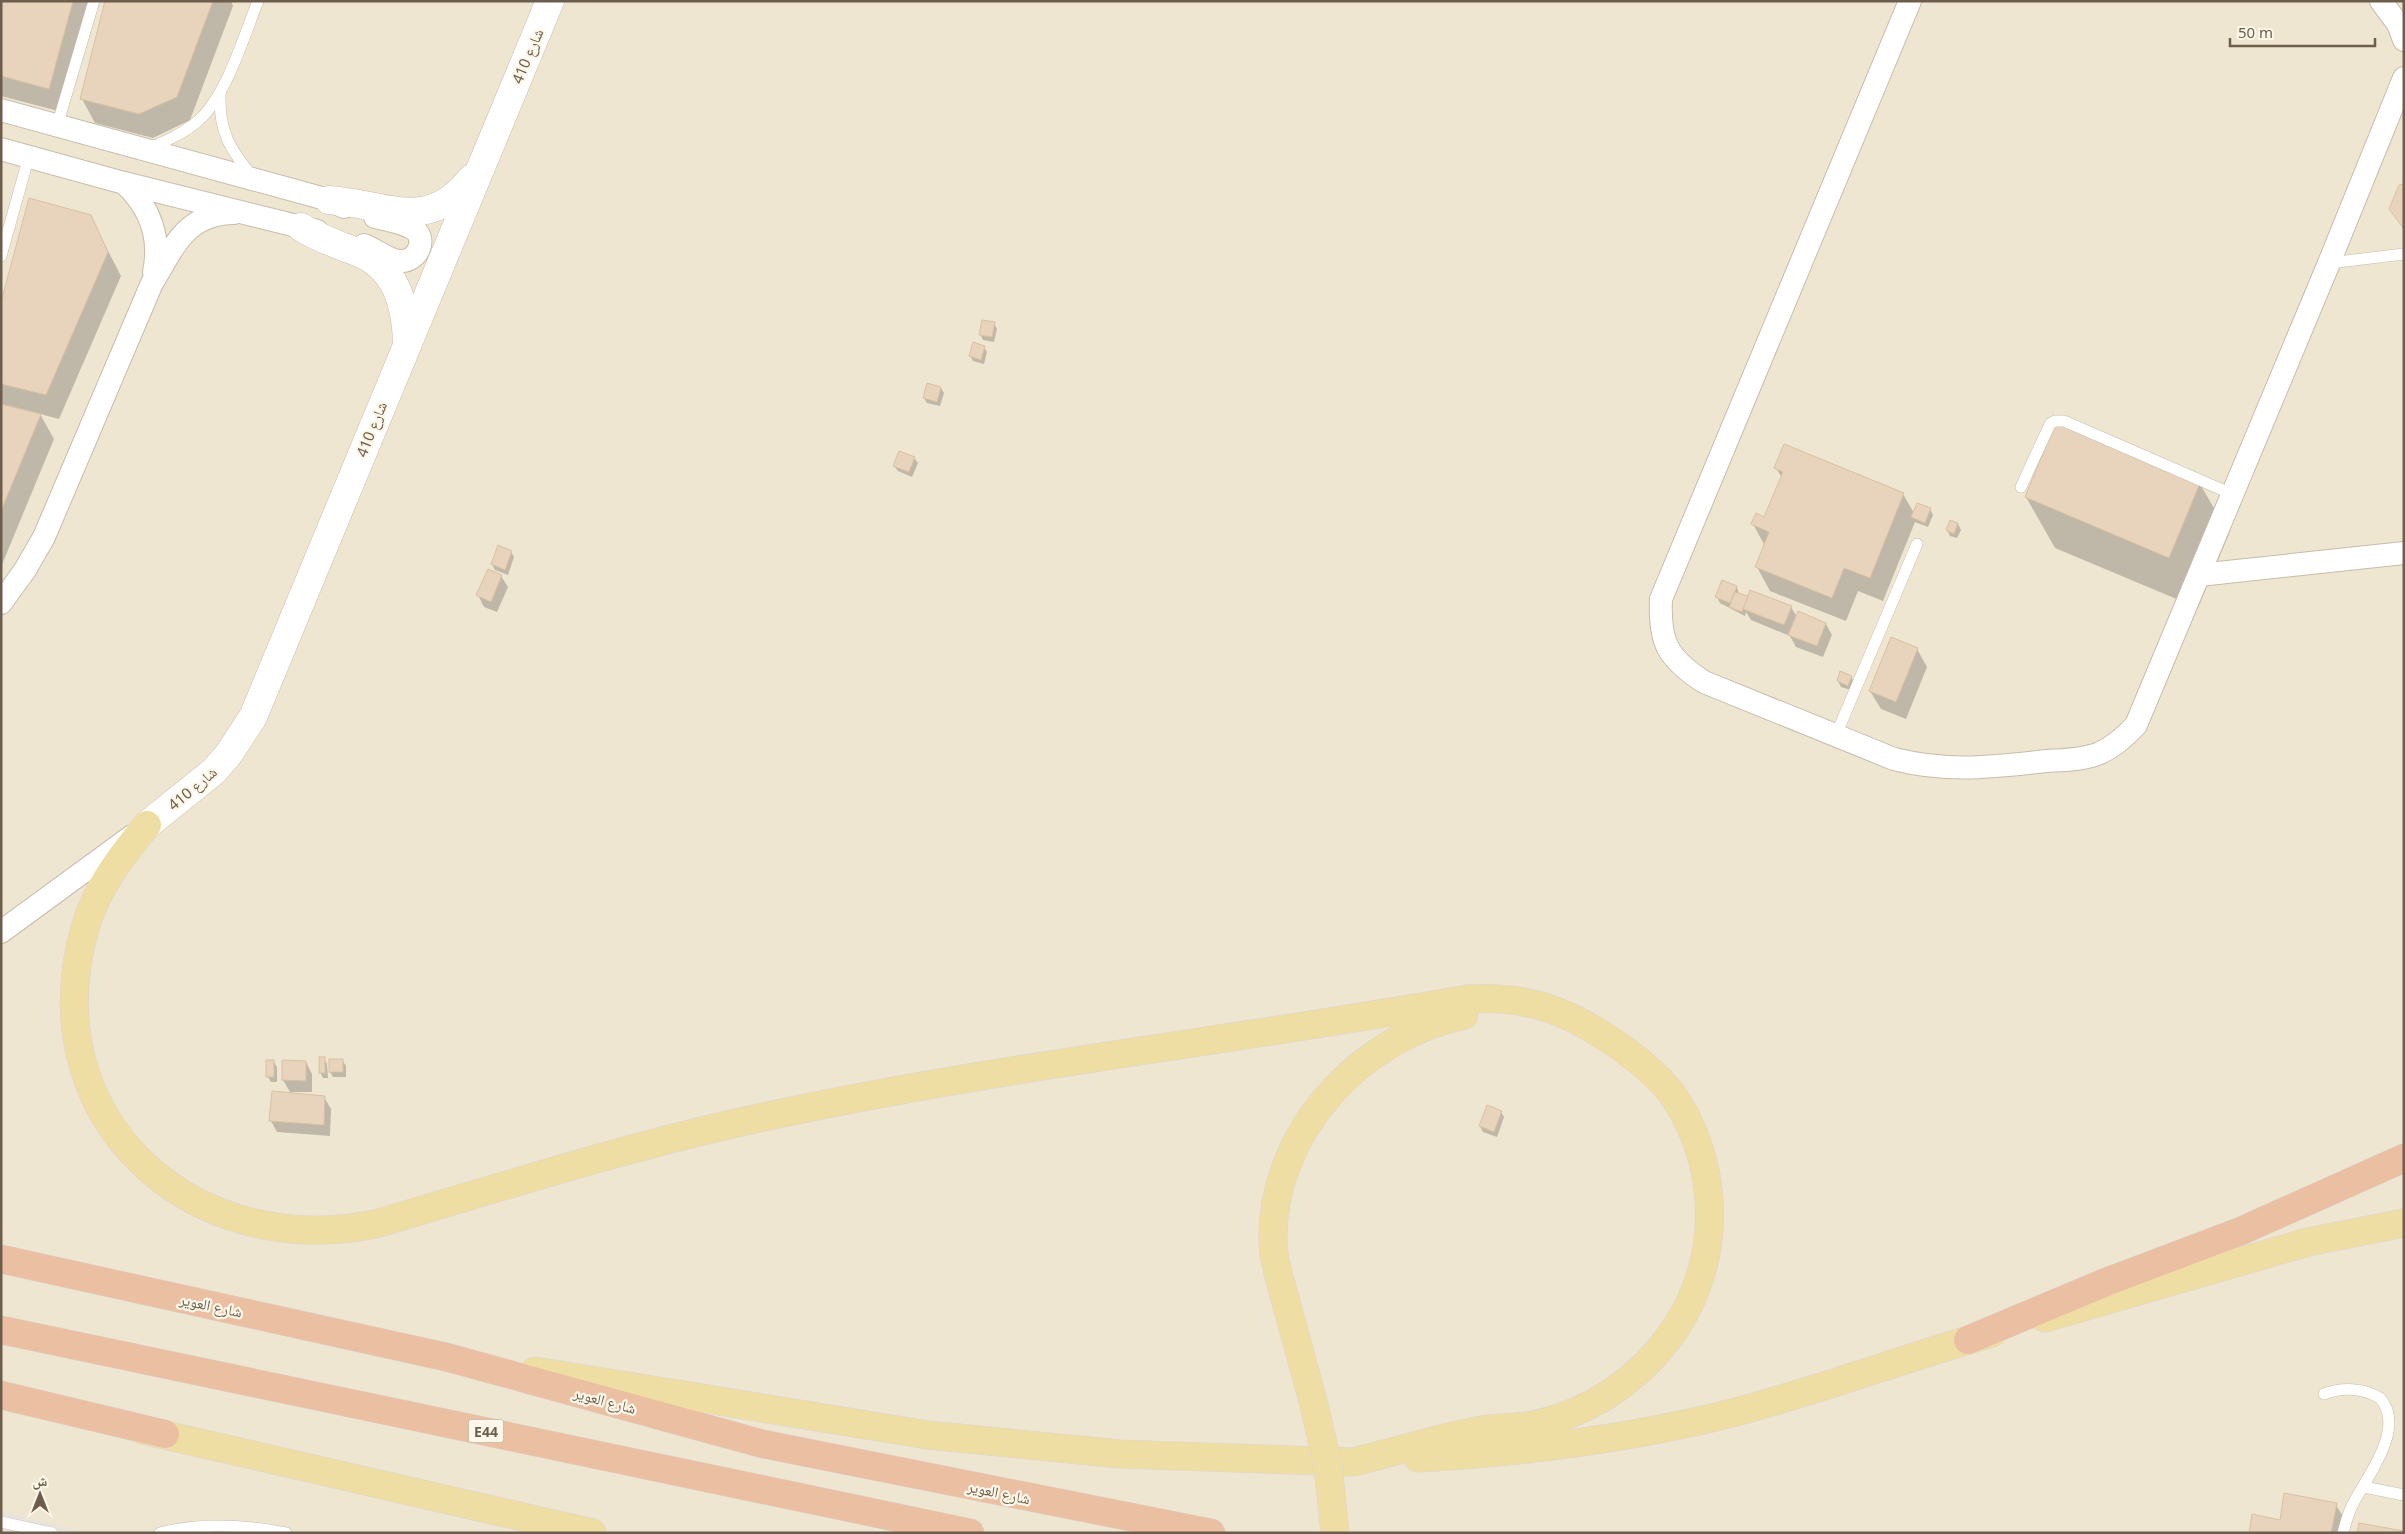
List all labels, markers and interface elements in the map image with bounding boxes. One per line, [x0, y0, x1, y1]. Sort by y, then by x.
scale bar [2230, 15, 2375, 47]
text: 50 m [2238, 22, 2273, 42]
street label: شارع 410 [506, 25, 549, 87]
street label: شارع 410 [351, 398, 392, 460]
street label: شارع 410 [163, 762, 221, 815]
street label: شارع العوير [177, 1288, 244, 1322]
street label: شارع العوير [570, 1382, 638, 1419]
road number: E44 [468, 1420, 504, 1442]
north arrow [15, 1469, 65, 1519]
text: ش [33, 1471, 48, 1490]
street label: شارع العوير [965, 1475, 1032, 1509]

